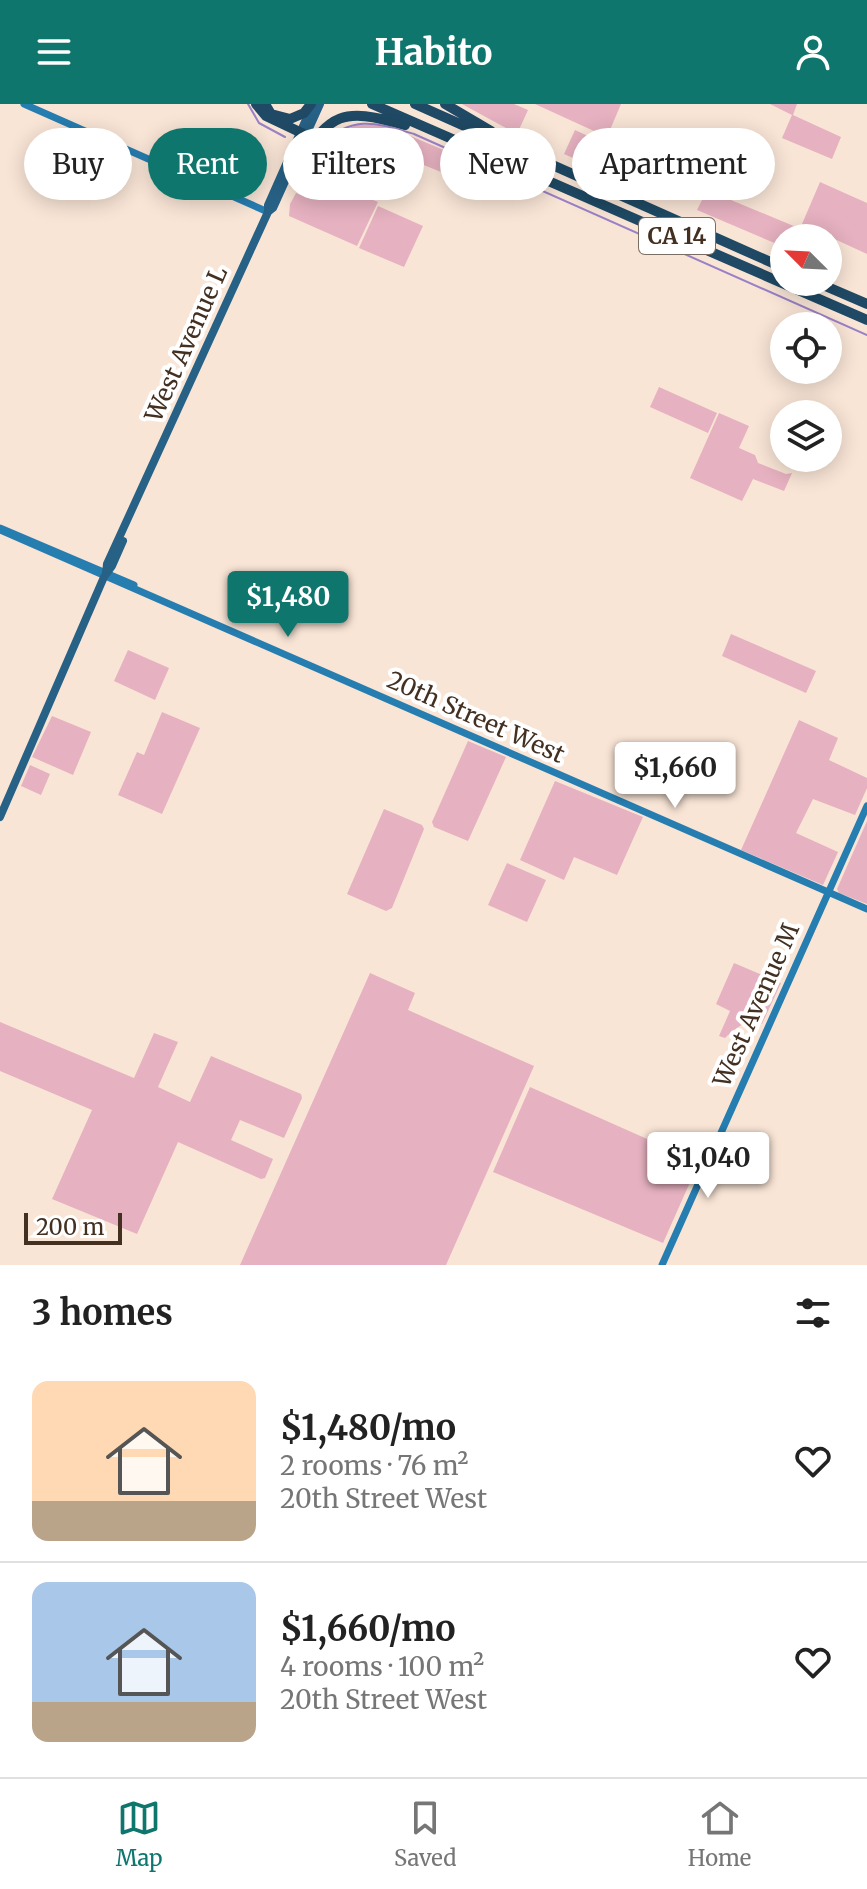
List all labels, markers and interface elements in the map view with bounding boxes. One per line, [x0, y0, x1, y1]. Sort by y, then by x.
icon: menu [32, 30, 76, 74]
text: Habito [374, 30, 493, 75]
icon: person [791, 30, 835, 74]
chip: Buy [24, 128, 132, 200]
chip: Rent [148, 128, 267, 200]
chip: Filters [283, 128, 424, 200]
chip: New [440, 128, 556, 200]
chip: Apartment [572, 128, 775, 200]
road number: CA 14 [639, 218, 715, 254]
north arrow [770, 224, 842, 296]
map controls [770, 224, 842, 472]
street label: West Avenue L [137, 261, 234, 428]
button: locate [770, 312, 842, 384]
button: layers [770, 400, 842, 472]
pin: $1,480 [223, 571, 353, 639]
text: $1,480 [245, 580, 331, 613]
street label: 20th Street West [382, 664, 570, 770]
pin: $1,660 [610, 742, 740, 810]
text: $1,660 [633, 751, 717, 784]
street label: West Avenue M [706, 918, 806, 1093]
pin: $1,040 [643, 1132, 773, 1200]
text: $1,040 [665, 1141, 751, 1174]
scale bar [24, 1209, 122, 1245]
text: 200 m [36, 1213, 104, 1241]
icon: filters [791, 1291, 835, 1335]
text: 3 homes [32, 1292, 173, 1334]
text: $1,480/mo [280, 1407, 456, 1449]
icon: home [96, 1413, 192, 1509]
icon: heart [791, 1439, 835, 1483]
text: 2 rooms · 76 m² [280, 1449, 468, 1482]
text: 20th Street West [280, 1482, 487, 1515]
text: $1,660/mo [280, 1608, 455, 1650]
icon: home [96, 1614, 192, 1710]
icon: heart [791, 1640, 835, 1684]
text: 4 rooms · 100 m² [280, 1650, 484, 1683]
text: 20th Street West [280, 1683, 487, 1716]
tab: Map [116, 1796, 163, 1872]
tab: Saved [394, 1796, 456, 1872]
tab: Home [688, 1796, 751, 1872]

